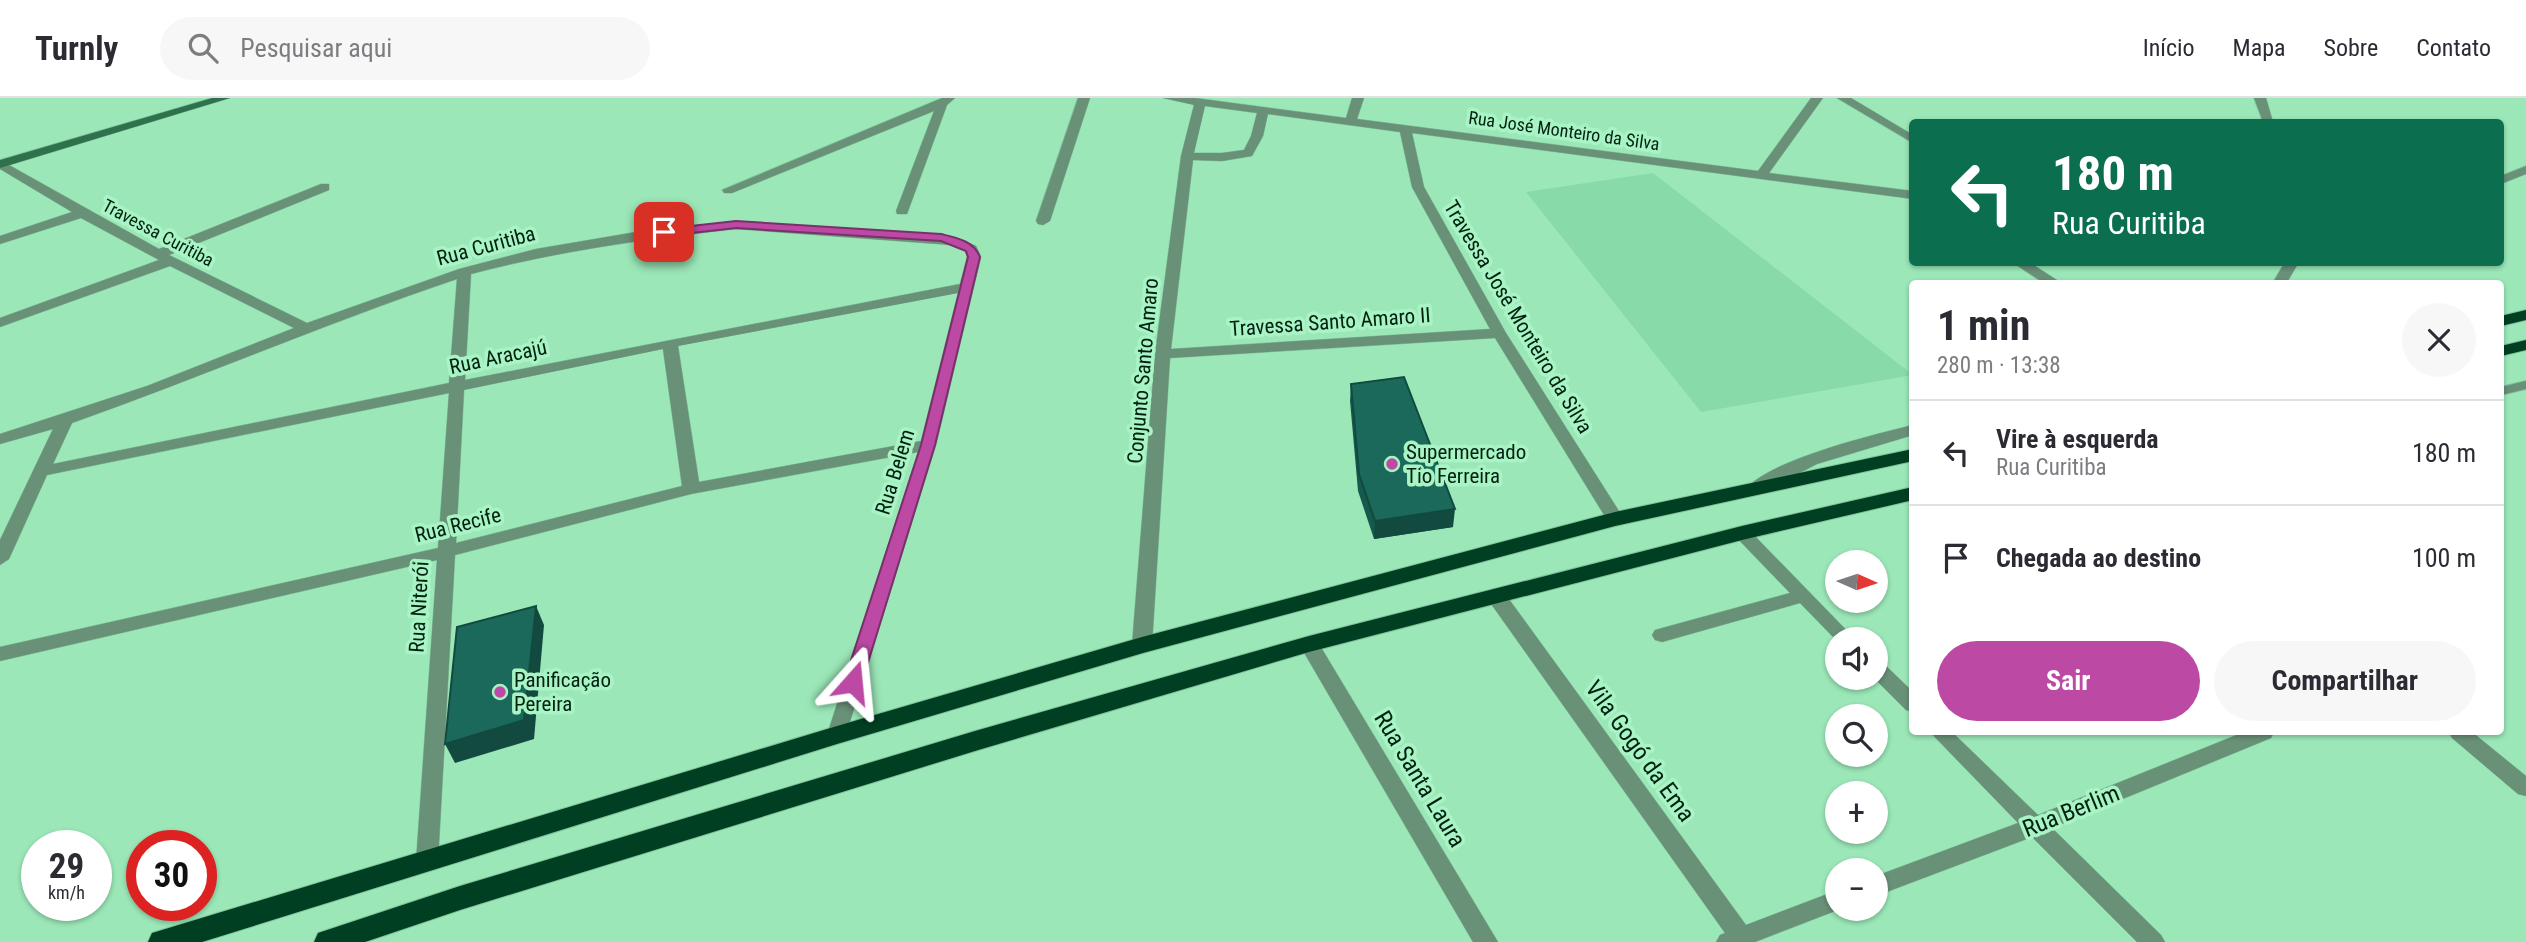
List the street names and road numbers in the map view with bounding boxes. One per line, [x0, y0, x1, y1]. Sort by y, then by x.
street label: Rua José Monteiro da Silva [1467, 107, 1661, 154]
street label: Travessa Curitiba [99, 194, 217, 271]
street label: Travessa José Monteiro da Silva [1439, 196, 1597, 438]
street label: Rua Curitiba [434, 221, 538, 271]
street label: Conjunto Santo Amaro [1123, 277, 1163, 465]
street label: Travessa Santo Amaro II [1229, 303, 1431, 341]
street label: Rua Aracajú [447, 335, 549, 379]
street label: Rua Belem [871, 426, 919, 518]
street label: Rua Recife [412, 503, 504, 547]
street label: Rua Niterói [405, 561, 433, 653]
street label: Vila Gogó da Ema [1579, 675, 1701, 827]
street label: Rua Santa Laura [1368, 706, 1472, 852]
street label: Rua Berlim [2018, 779, 2124, 843]

